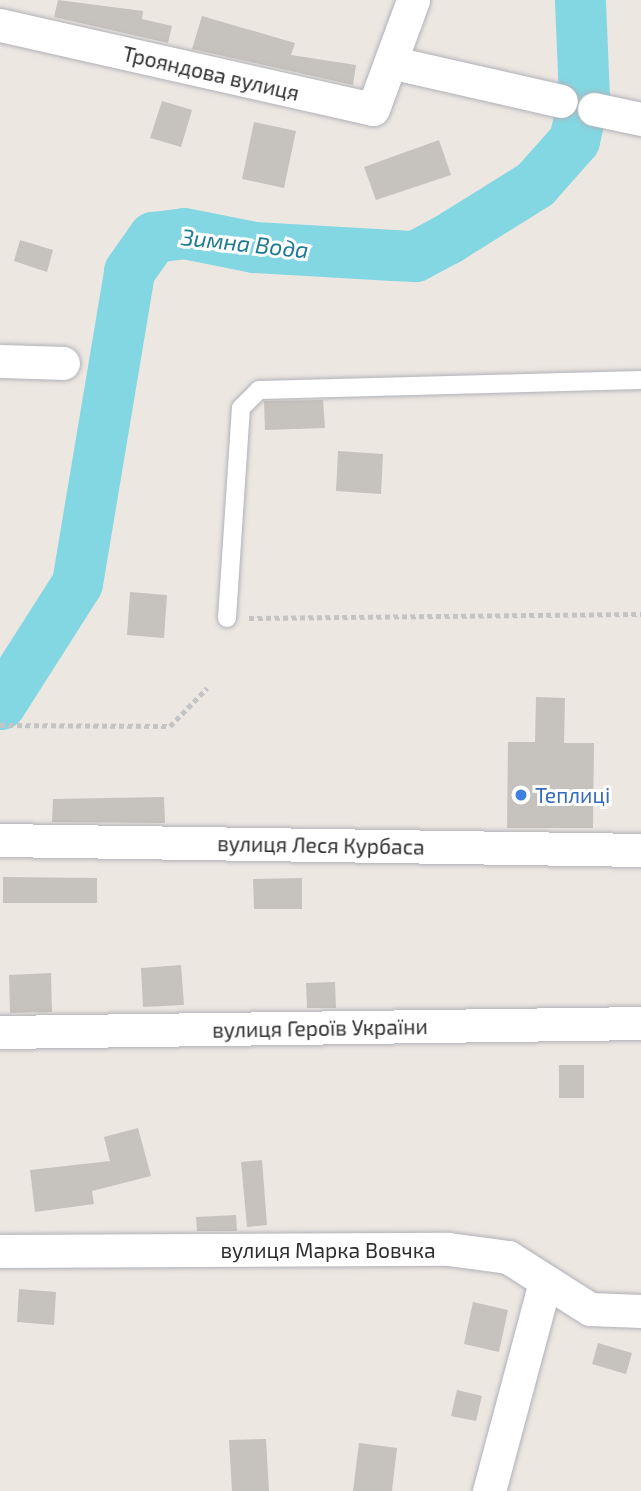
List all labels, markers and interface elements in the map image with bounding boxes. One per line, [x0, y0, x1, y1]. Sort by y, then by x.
street label: Трояндова вулиця [120, 40, 302, 106]
water label: Зимна Вода [180, 223, 310, 263]
place label: Теплиці [535, 782, 610, 808]
marker: Теплиці [513, 787, 529, 803]
street label: вулиця Леся Курбаса [217, 831, 425, 859]
street label: вулиця Героїв України [212, 1014, 428, 1042]
street label: вулиця Марка Вовчка [220, 1237, 436, 1263]

